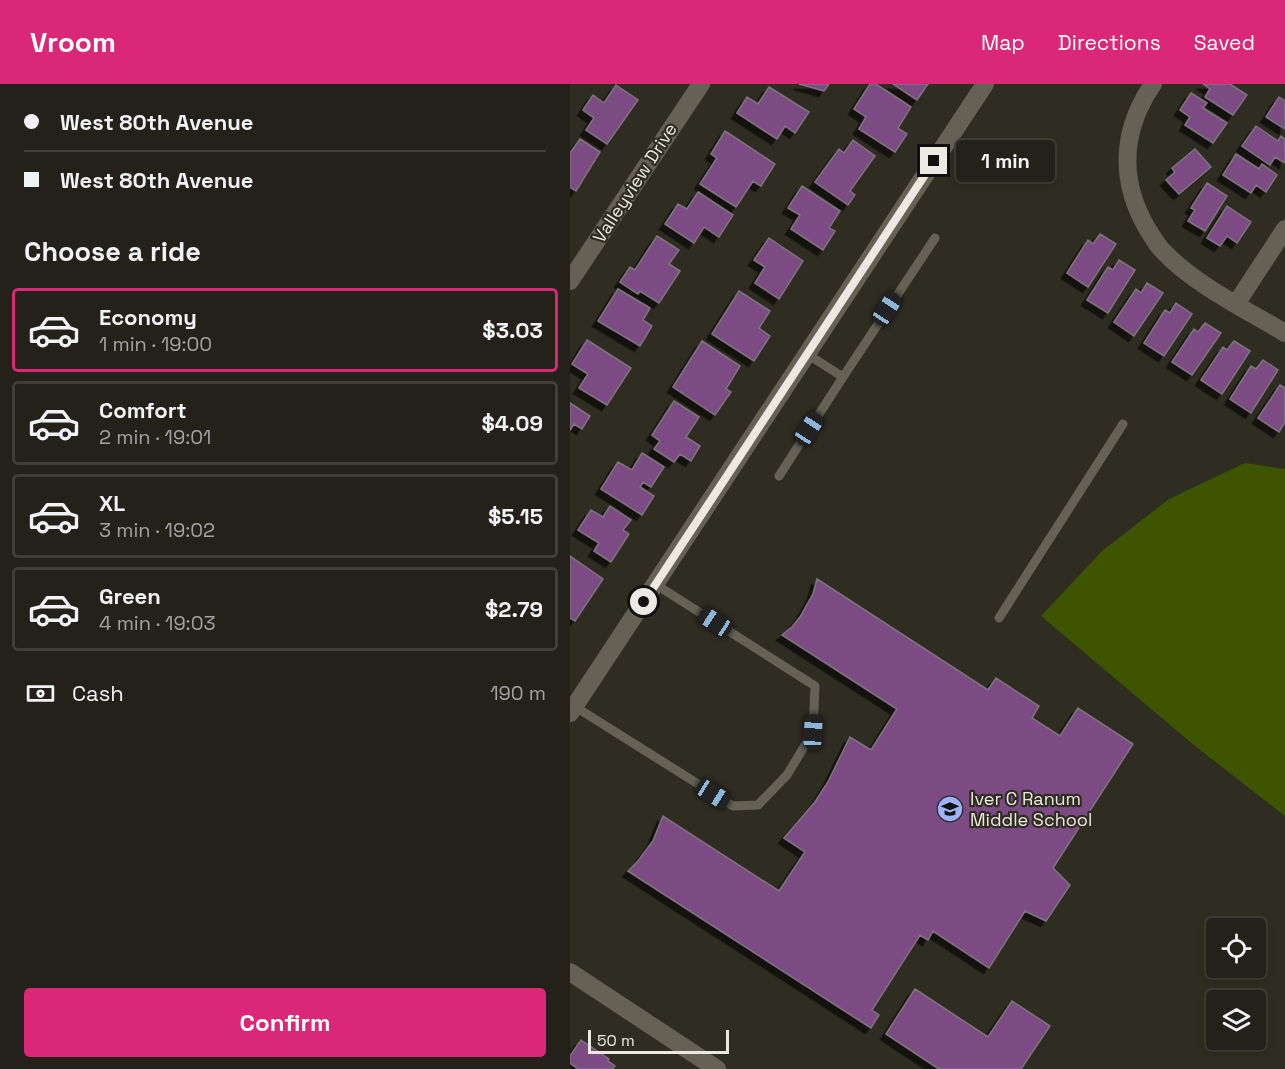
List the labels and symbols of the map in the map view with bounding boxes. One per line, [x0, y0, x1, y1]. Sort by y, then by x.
street label: Valleyview Drive [587, 119, 682, 247]
callout: 1 min [955, 140, 1054, 182]
route end [920, 147, 947, 174]
car [870, 289, 904, 329]
car [792, 409, 826, 449]
route start [630, 588, 657, 615]
car [695, 605, 735, 639]
car [803, 714, 823, 750]
car [693, 777, 733, 811]
place label: Iver C Ranum Middle School [970, 787, 1092, 831]
school or university icon: Iver C Ranum Middle School [935, 794, 965, 824]
scale bar [588, 1027, 729, 1054]

